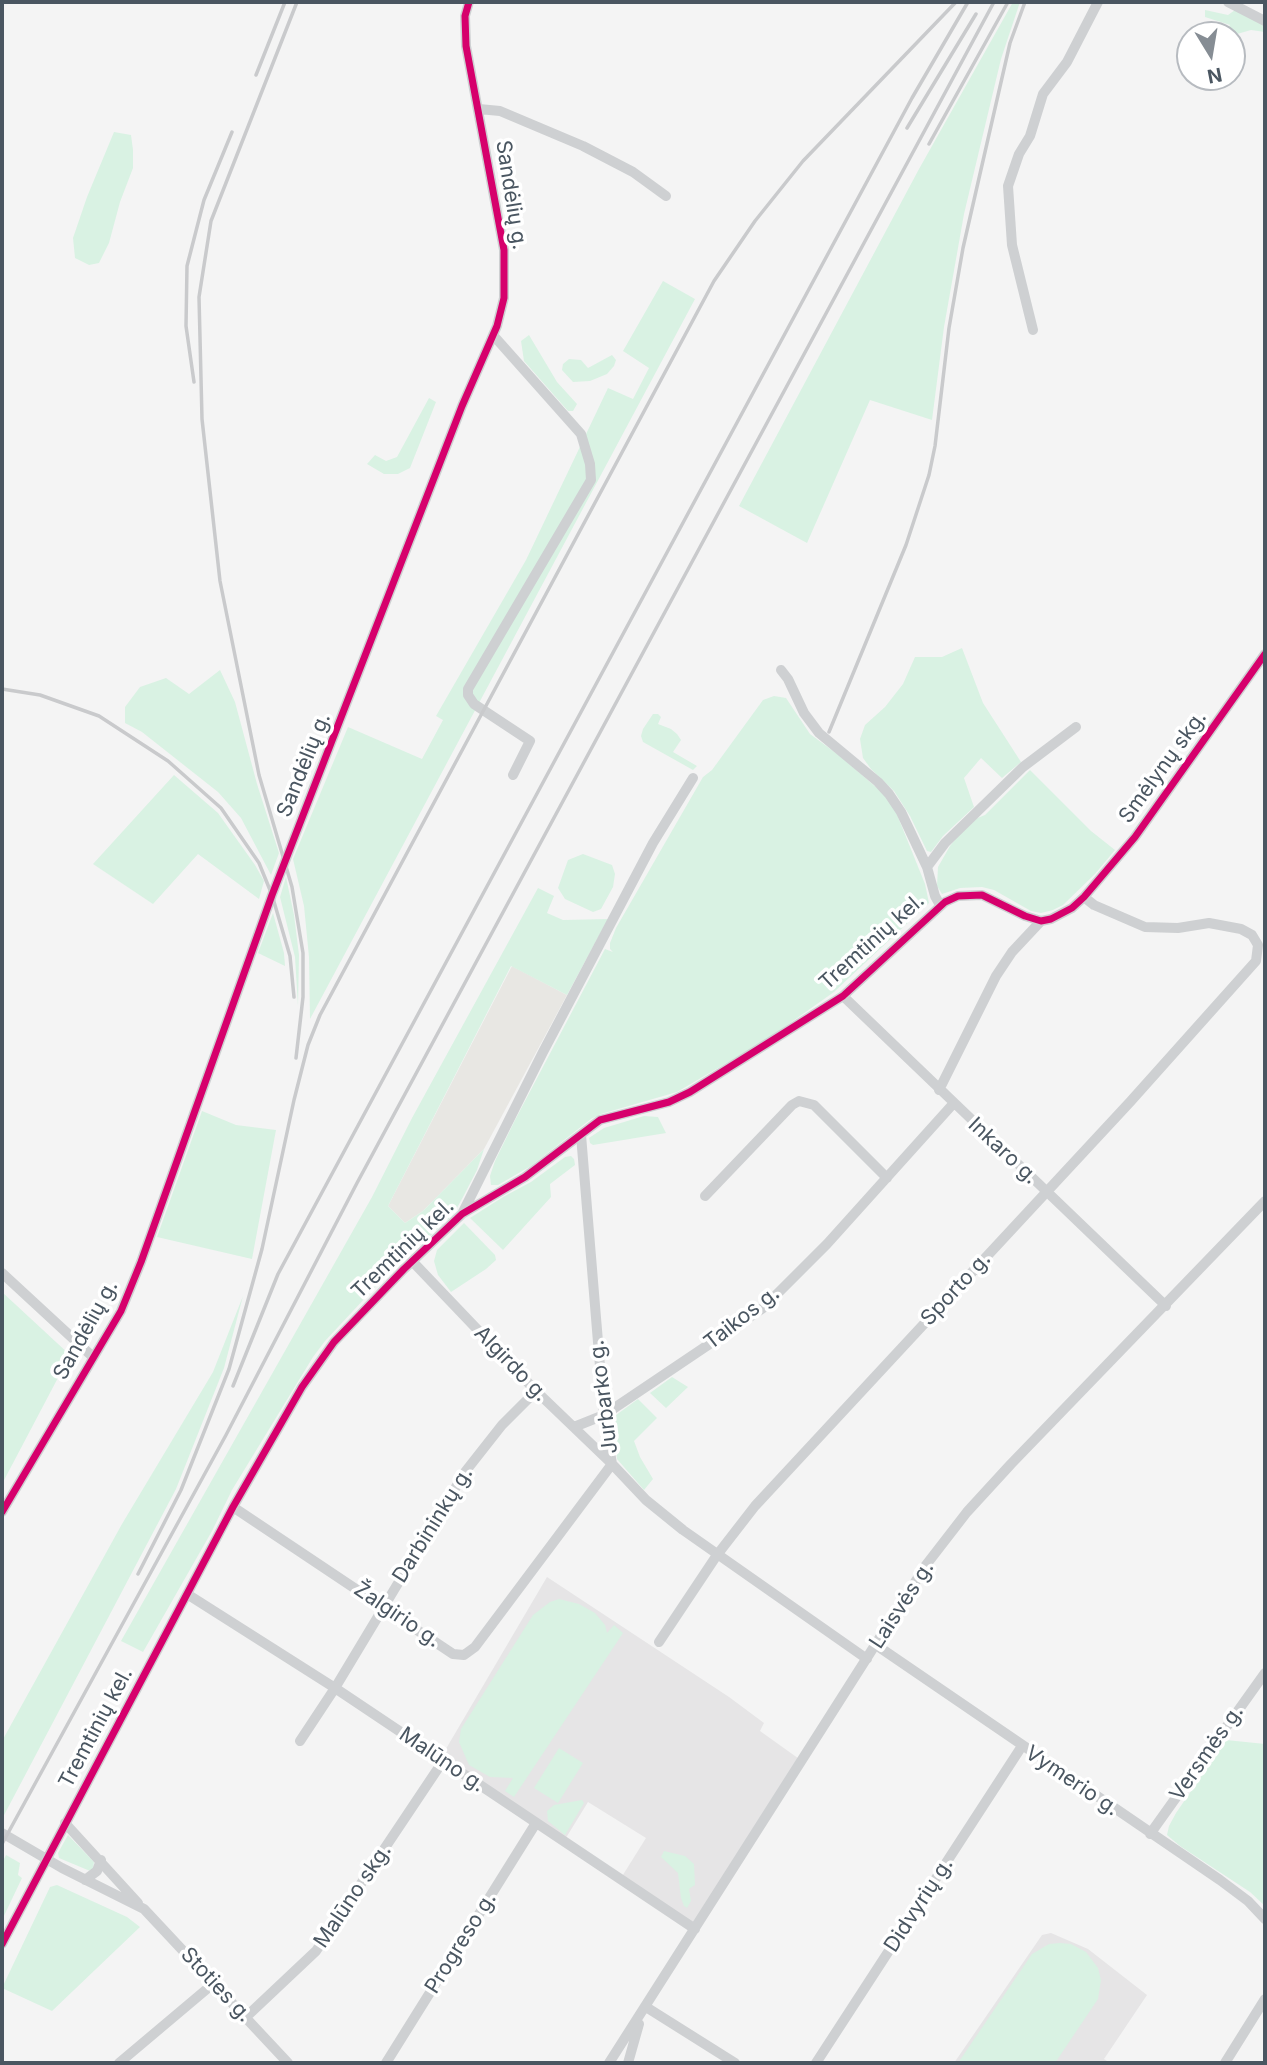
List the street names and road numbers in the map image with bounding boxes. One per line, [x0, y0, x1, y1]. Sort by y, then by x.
street label: Sandėlių g. [490, 139, 532, 251]
street label: Smėlynų skg. [1114, 706, 1212, 828]
street label: Sandėlių g. [272, 709, 336, 821]
street label: Tremtinių kel. [814, 888, 930, 996]
street label: Inkaro g. [963, 1112, 1043, 1190]
street label: Tremtinių kel. [346, 1194, 460, 1304]
street label: Sporto g. [916, 1247, 996, 1331]
street label: Sandėlių g. [48, 1276, 124, 1384]
street label: Taikos g. [699, 1281, 785, 1355]
street label: Algirdo g. [469, 1321, 553, 1407]
street label: Jurbarko g. [585, 1339, 623, 1455]
street label: Darbininkų g. [387, 1462, 479, 1588]
street label: Laisvės g. [864, 1556, 940, 1654]
street label: Žalgirio g. [349, 1577, 445, 1653]
street label: Tremtinių kel. [54, 1663, 138, 1793]
street label: Versmės g. [1165, 1700, 1249, 1806]
street label: Malūno g. [394, 1722, 490, 1798]
street label: Vymerio g. [1020, 1740, 1124, 1822]
street label: Malūno skg. [309, 1839, 397, 1953]
street label: Didvyrių g. [879, 1853, 959, 1957]
street label: Progreso g. [420, 1888, 502, 1998]
street label: Stoties g. [175, 1942, 257, 2028]

